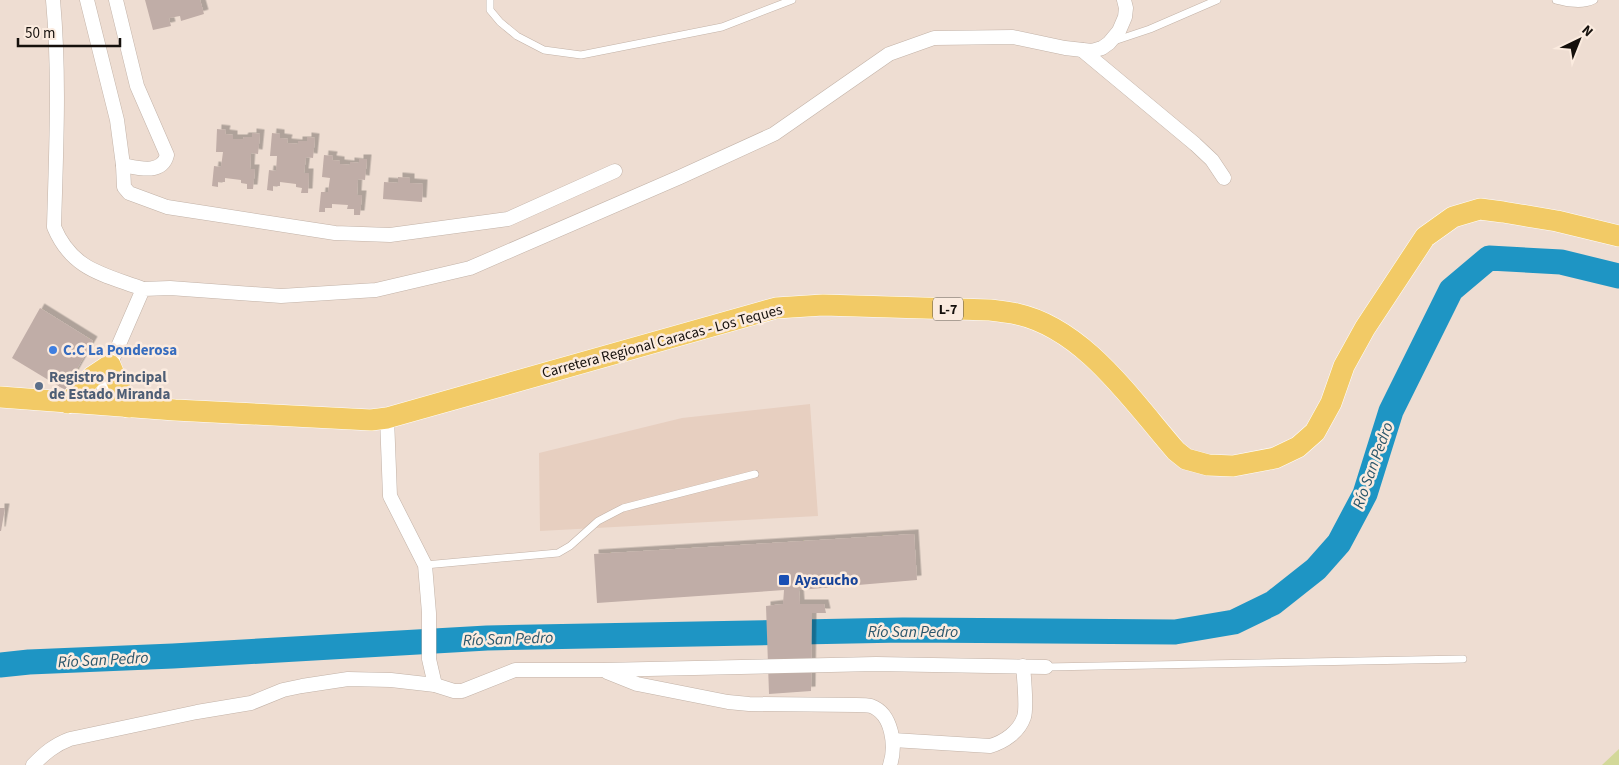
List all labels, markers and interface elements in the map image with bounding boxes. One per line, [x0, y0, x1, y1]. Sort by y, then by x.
scale bar [18, 15, 120, 47]
north arrow [1554, 15, 1604, 65]
text: N [1577, 21, 1597, 42]
text: 50 m [25, 23, 55, 44]
road number: L-7 [933, 298, 963, 320]
street label: Carretera Regional Caracas - Los Teques [540, 299, 785, 384]
place label: C.C La Ponderosa [63, 340, 177, 361]
marker: C.C La Ponderosa [47, 344, 59, 356]
place label: Registro Principal de Estado Miranda [49, 367, 170, 405]
marker: Registro Principal de Estado Miranda [33, 380, 45, 392]
water label: Río San Pedro [1347, 419, 1399, 512]
place label: Ayacucho [794, 570, 858, 591]
marker: Ayacucho [777, 573, 791, 587]
water label: Río San Pedro [868, 621, 958, 643]
water label: Río San Pedro [462, 626, 554, 652]
water label: Río San Pedro [57, 647, 149, 673]

